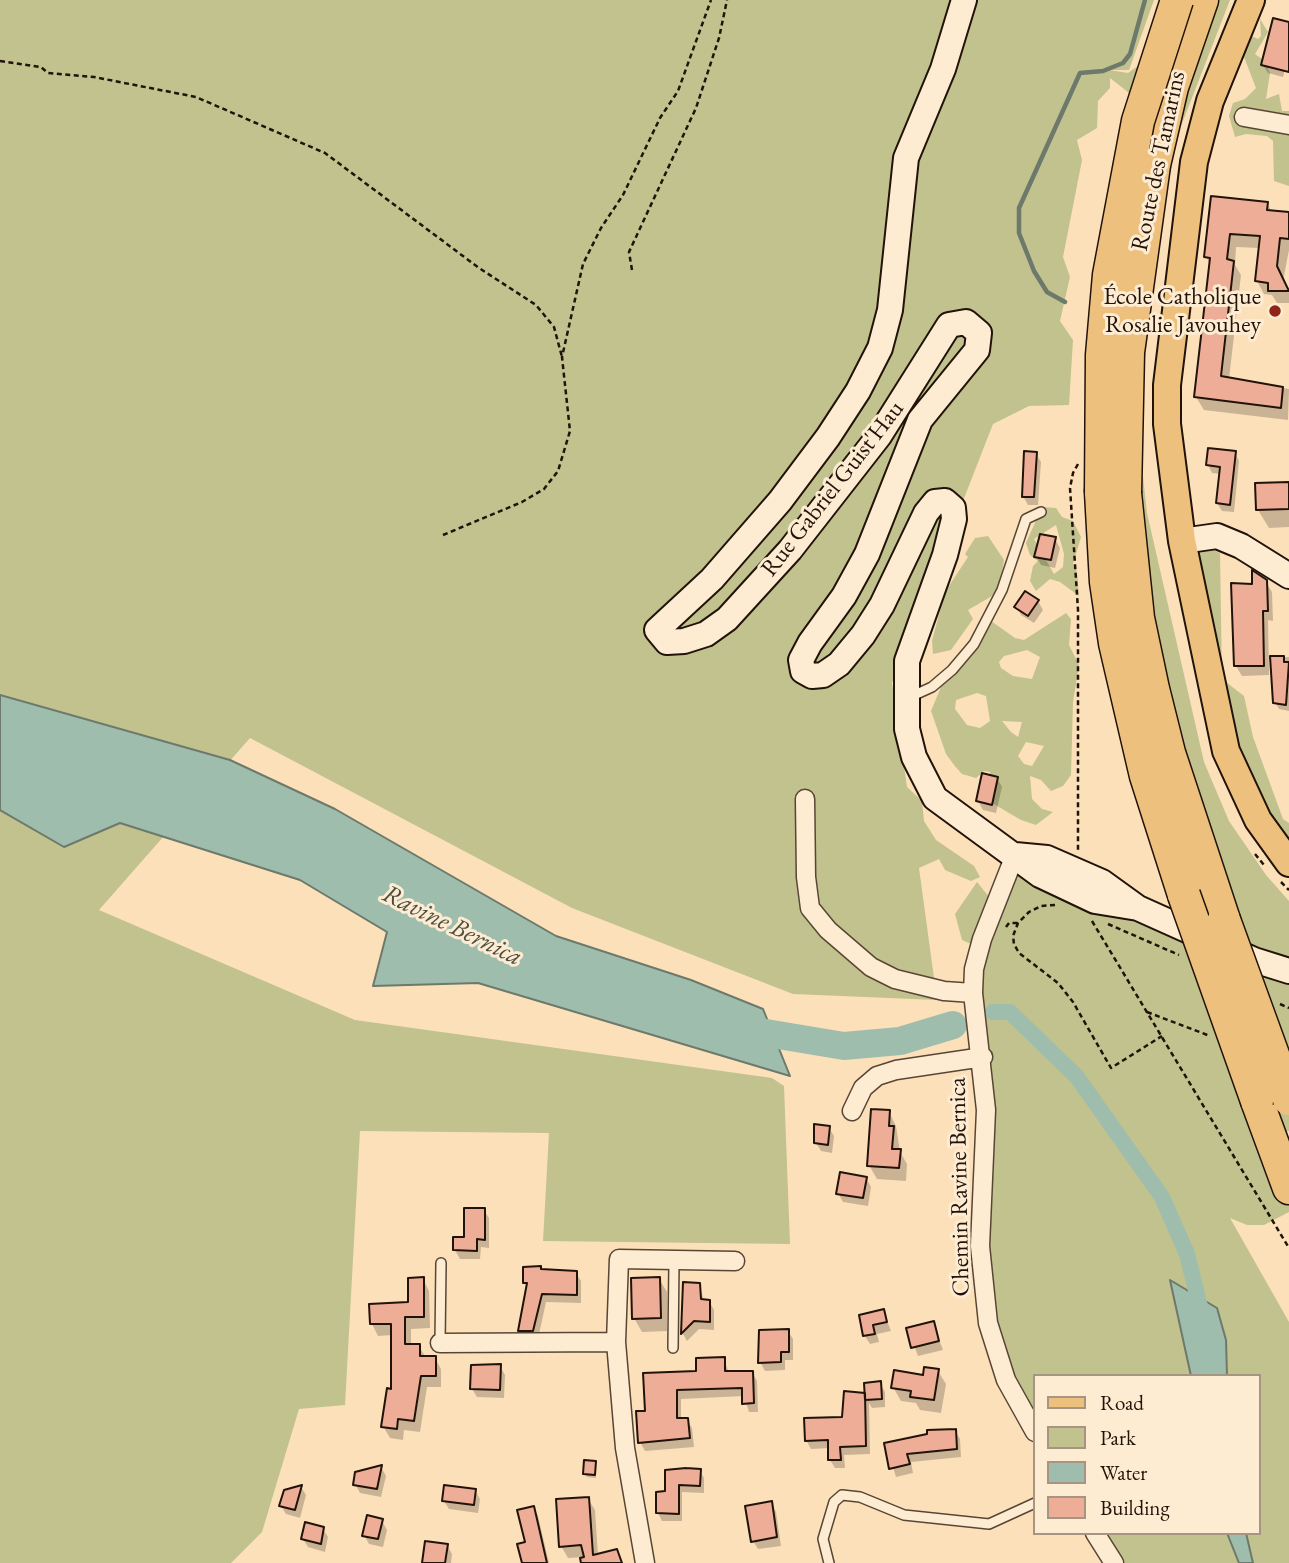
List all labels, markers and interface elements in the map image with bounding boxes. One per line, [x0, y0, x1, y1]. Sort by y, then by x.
street label: Route des Tamarins [1126, 68, 1192, 254]
place label: École Catholique Rosalie Javouhey [1103, 283, 1261, 339]
marker: École Catholique Rosalie Javouhey [1267, 303, 1283, 319]
street label: Rue Gabriel Guist'Hau [755, 395, 911, 583]
water label: Ravine Bernica [377, 879, 527, 973]
street label: Chemin Ravine Bernica [944, 1077, 976, 1297]
legend [1034, 1374, 1261, 1535]
text: Road [1100, 1389, 1144, 1416]
text: Park [1100, 1424, 1136, 1451]
text: Water [1100, 1459, 1147, 1486]
text: Building [1100, 1494, 1170, 1521]

